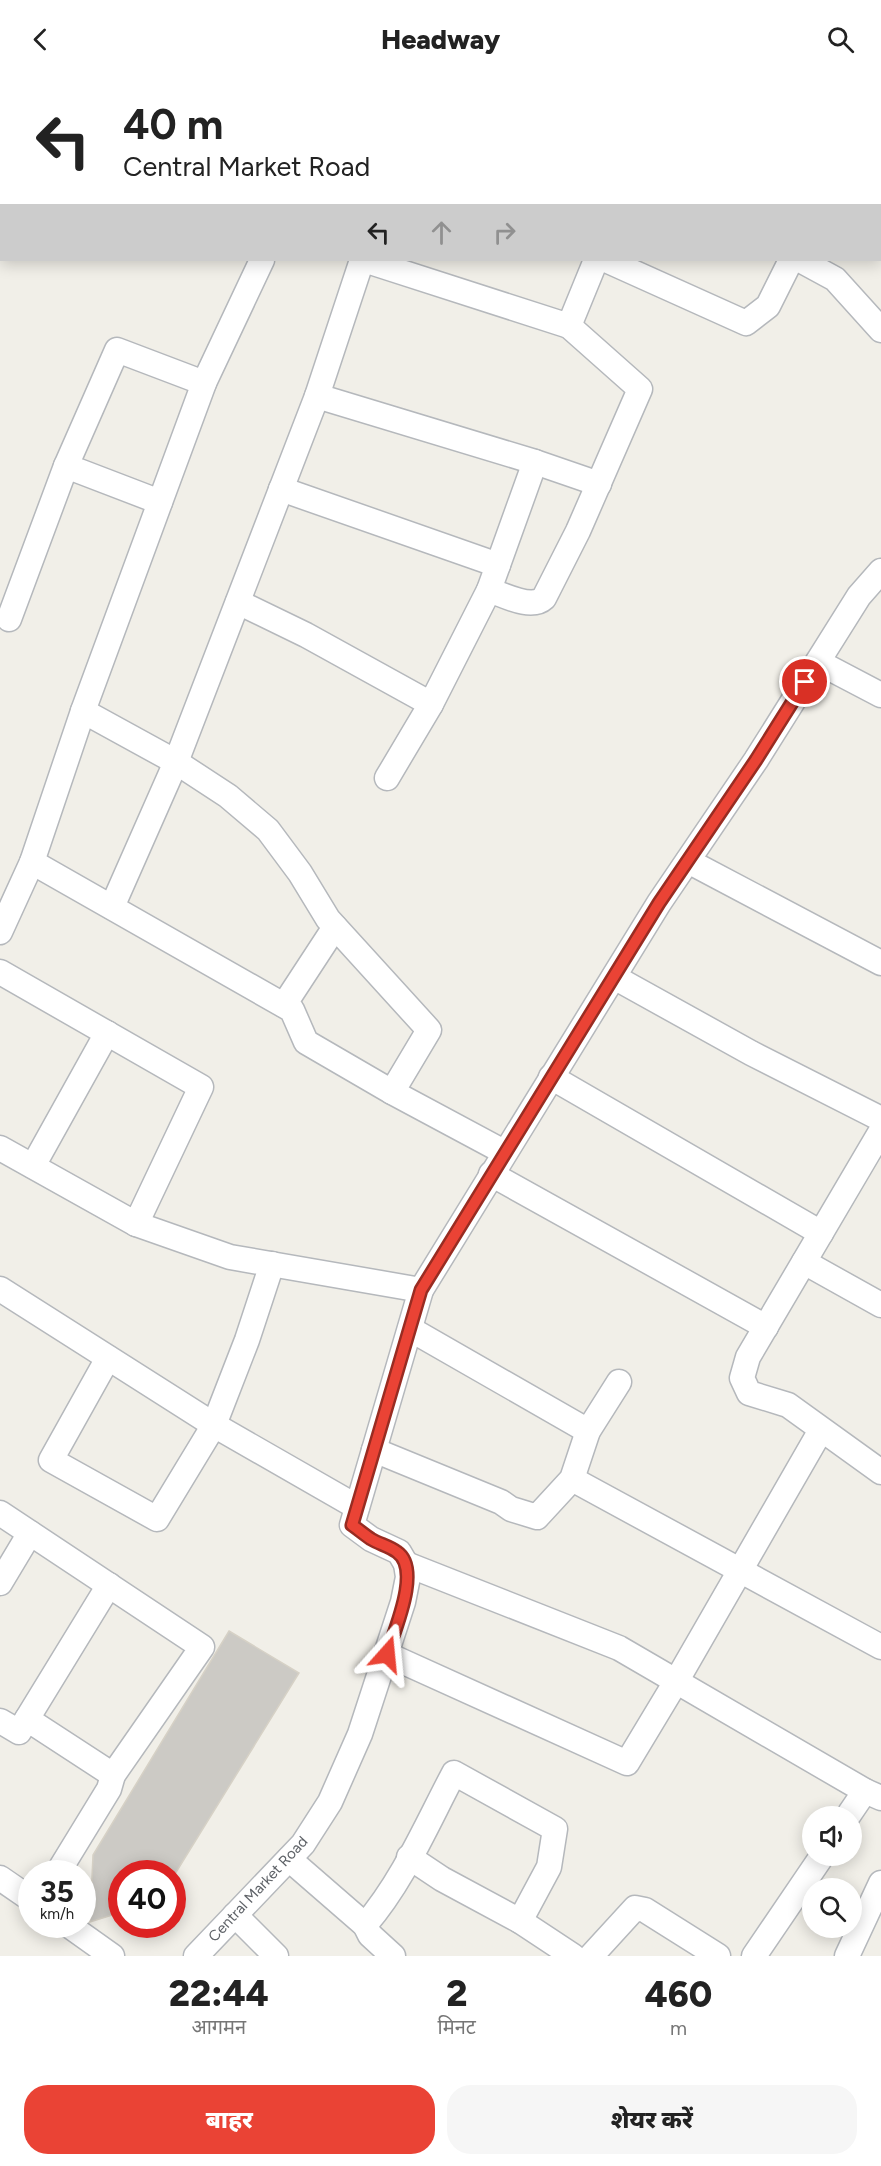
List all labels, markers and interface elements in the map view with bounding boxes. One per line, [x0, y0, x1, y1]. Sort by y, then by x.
icon: back [24, 23, 57, 56]
text: Headway [381, 23, 500, 56]
icon: search [824, 23, 857, 56]
text: 40 m [123, 99, 223, 150]
icon: left [24, 102, 102, 180]
text: Central Market Road [123, 150, 370, 183]
icon: left [362, 216, 395, 249]
icon: ahead [425, 216, 458, 249]
icon: right [488, 216, 521, 249]
pin [779, 656, 830, 707]
icon: arrive [788, 665, 821, 698]
position arrow [355, 1622, 419, 1686]
map controls [802, 1806, 862, 1938]
button: sound [802, 1806, 862, 1866]
street label: Central Market Road [205, 1833, 311, 1945]
speed limit sign: 40 [108, 1860, 186, 1938]
text: 35 [40, 1873, 74, 1910]
button: search [802, 1878, 862, 1938]
text: km/h [40, 1905, 74, 1923]
text: 22:44 [169, 1972, 269, 2015]
text: 2 [446, 1972, 467, 2015]
text: 460 [645, 1973, 712, 2016]
text: आगमन [191, 2015, 246, 2039]
text: मिनट [438, 2015, 476, 2039]
text: m [670, 2016, 687, 2040]
button: बाहर [24, 2085, 435, 2154]
button: शेयर करें [447, 2085, 857, 2154]

